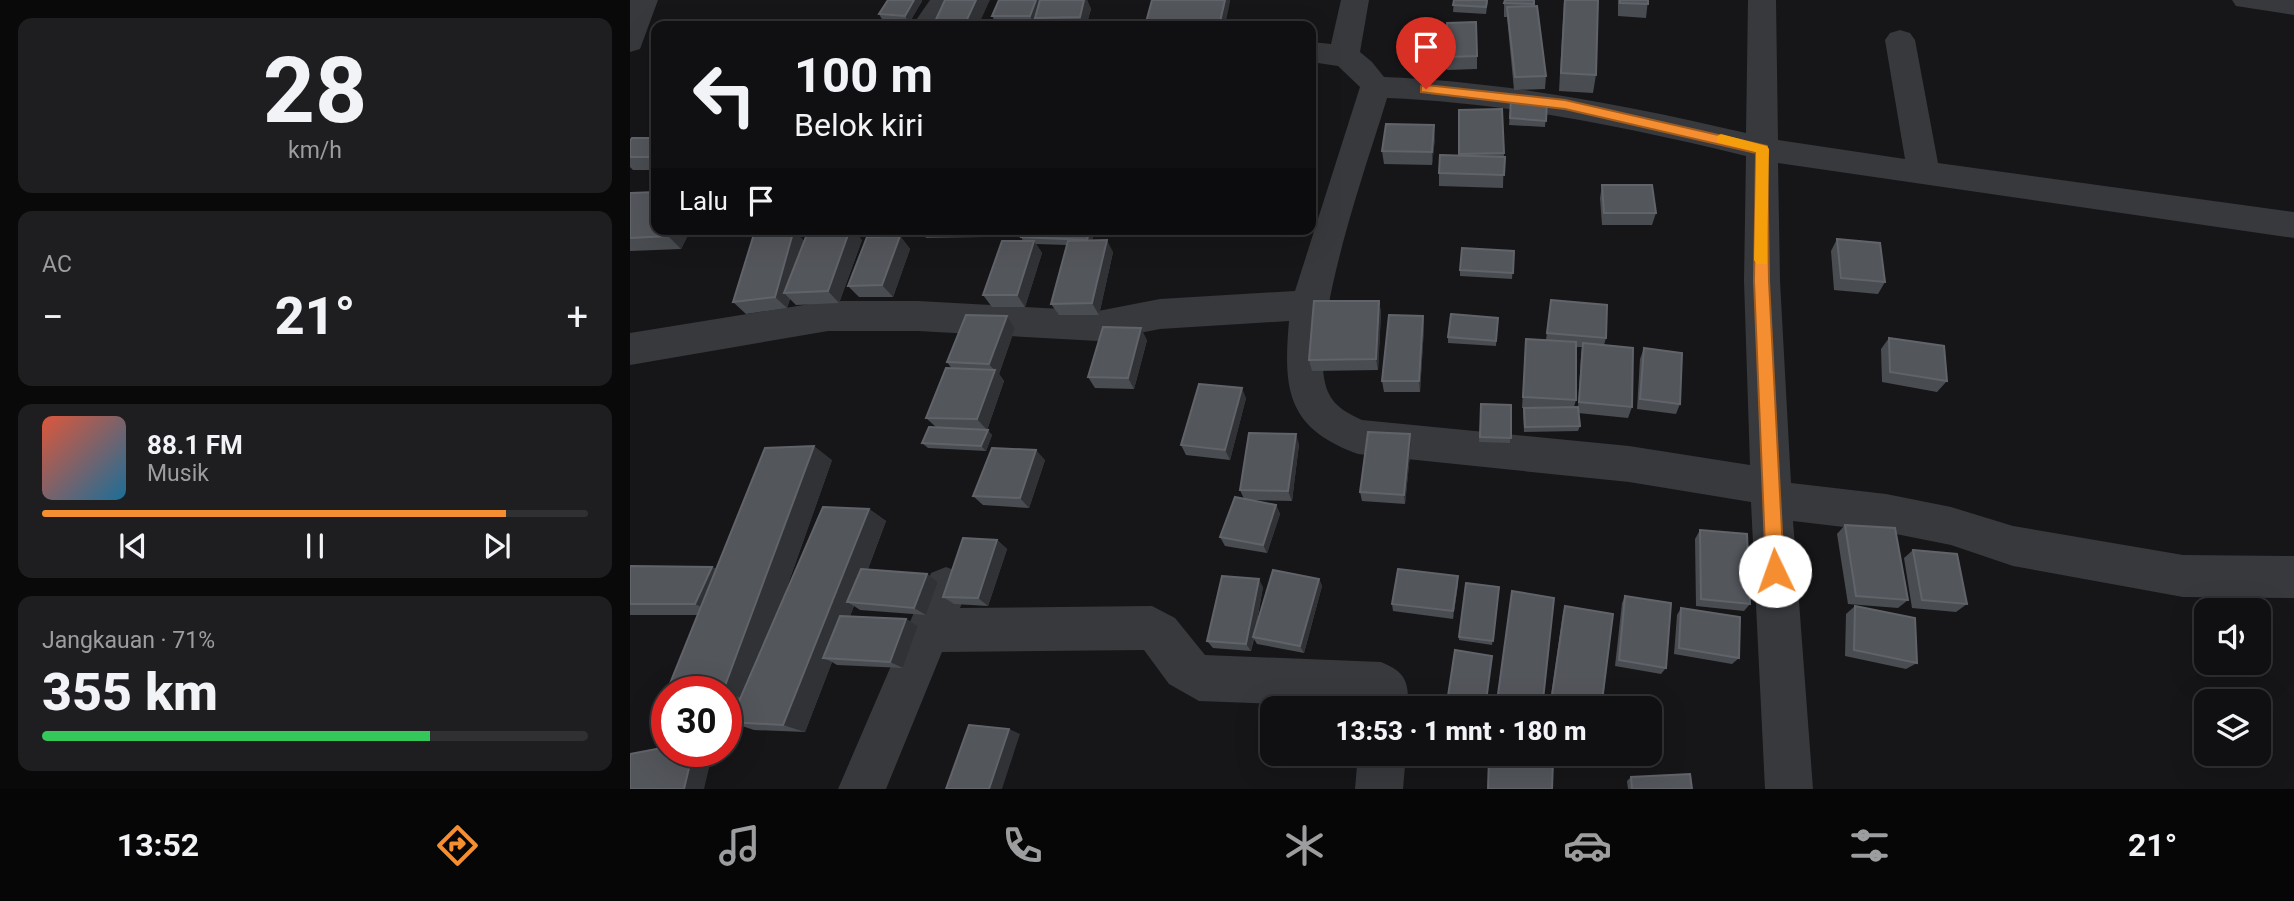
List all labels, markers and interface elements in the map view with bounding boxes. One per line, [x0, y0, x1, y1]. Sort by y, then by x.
pin [1396, 17, 1456, 89]
icon: arrive [1407, 28, 1445, 66]
text: 28 [263, 38, 367, 144]
text: 100 m [794, 47, 933, 104]
icon: left [679, 49, 770, 140]
text: Belok kiri [794, 106, 924, 144]
text: km/h [288, 137, 342, 164]
icon: arrive [742, 182, 780, 220]
text: Lalu [679, 186, 728, 216]
text: AC [42, 251, 72, 278]
text: 21° [275, 286, 355, 347]
text: − [42, 295, 64, 339]
text: + [566, 295, 588, 339]
text: 88.1 FM [147, 430, 243, 460]
text: Musik [147, 460, 209, 487]
icon: previous [114, 527, 152, 565]
icon: pause [296, 527, 334, 565]
icon: next [478, 527, 516, 565]
position arrow [1738, 534, 1812, 608]
map controls [2194, 598, 2271, 766]
button: sound [2194, 598, 2271, 675]
text: Jangkauan · 71% [42, 627, 215, 654]
text: 355 km [42, 662, 218, 723]
speed limit sign: 30 [651, 676, 742, 767]
button: layers [2194, 689, 2271, 766]
text: 13:53 · 1 mnt · 180 m [1336, 716, 1586, 746]
icon: directions [433, 821, 482, 870]
icon: music [715, 821, 764, 870]
icon: phone [998, 821, 1047, 870]
icon: climate [1280, 821, 1329, 870]
icon: car [1563, 821, 1612, 870]
icon: filters [1845, 821, 1894, 870]
text: 13:52 [117, 826, 199, 864]
text: 21° [2128, 826, 2177, 864]

